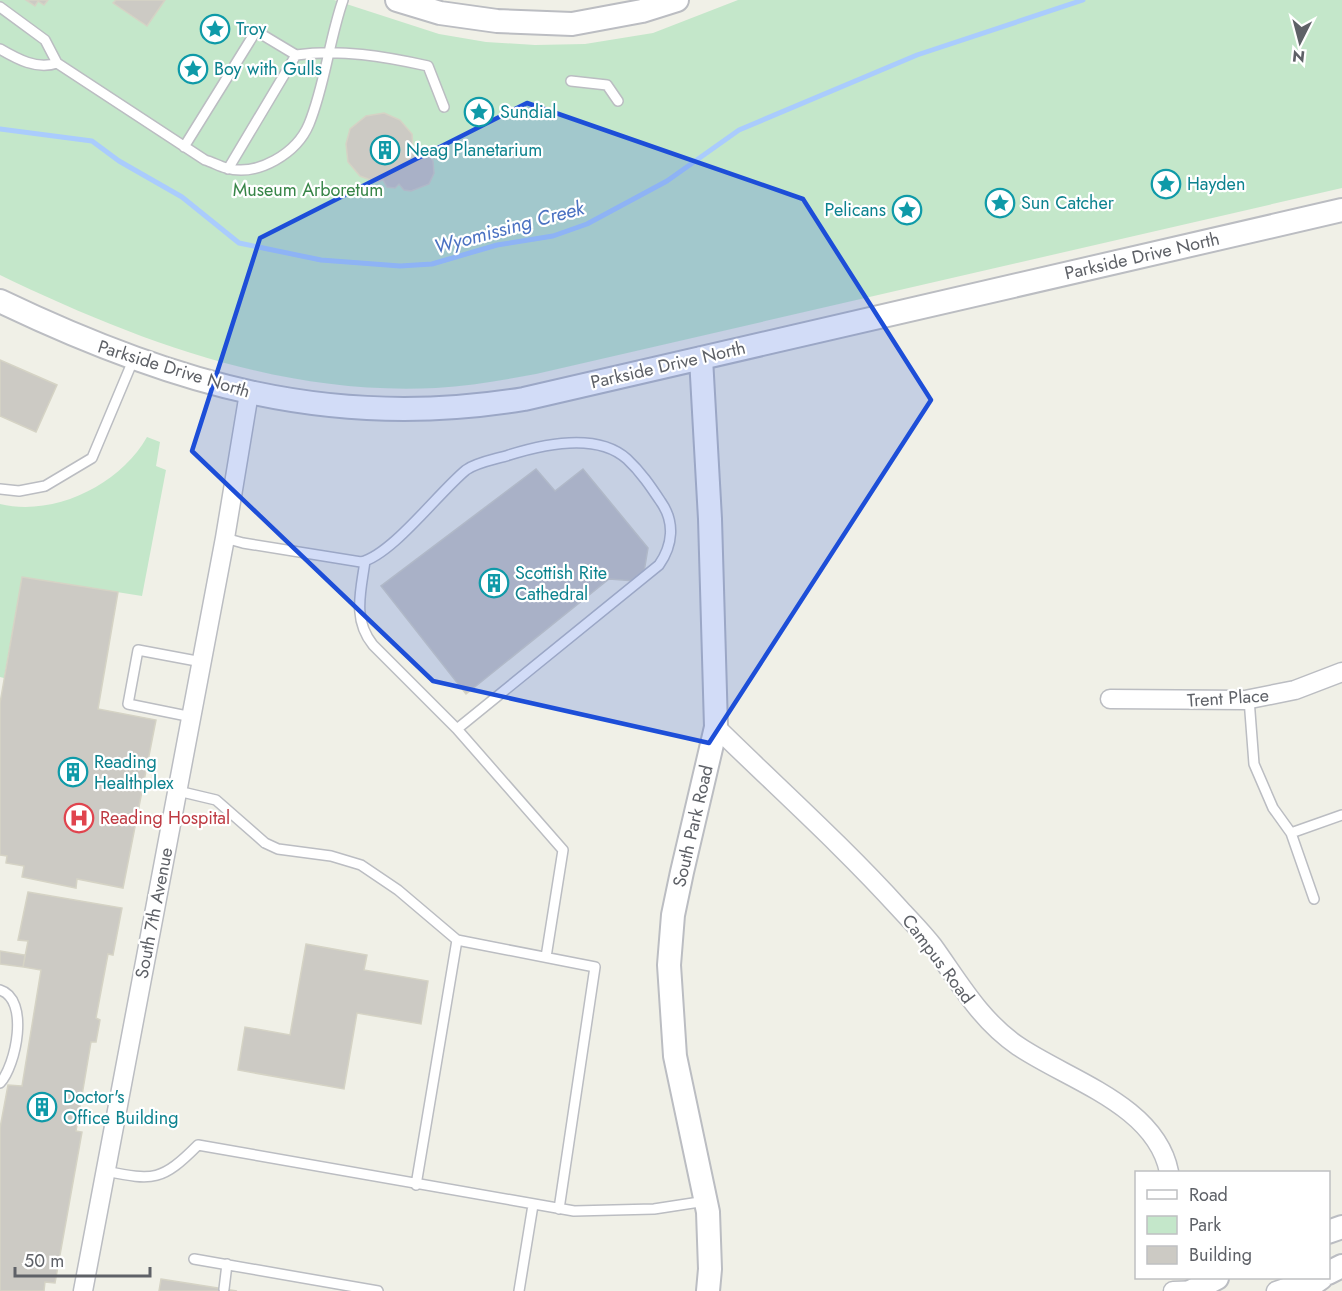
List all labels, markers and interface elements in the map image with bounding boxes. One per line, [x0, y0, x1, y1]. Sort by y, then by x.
north arrow [1270, 12, 1330, 72]
place icon: Troy [199, 13, 231, 45]
place label: Troy [236, 16, 266, 42]
text: N [1291, 44, 1306, 69]
place icon: Boy with Gulls [177, 53, 209, 85]
place label: Boy with Gulls [214, 56, 322, 82]
place icon: Sundial [463, 96, 495, 128]
place label: Sundial [500, 99, 557, 125]
building icon: Neag Planetarium [369, 134, 401, 166]
place label: Neag Planetarium [406, 137, 542, 163]
place icon: Hayden [1150, 168, 1182, 200]
place label: Hayden [1187, 171, 1245, 197]
park label: Museum Arboretum [233, 177, 383, 203]
place icon: Sun Catcher [984, 187, 1016, 219]
place label: Sun Catcher [1021, 190, 1115, 216]
water label: Wyomissing Creek [431, 193, 589, 261]
place icon: Pelicans [891, 194, 923, 226]
place label: Pelicans [825, 197, 886, 223]
street label: Parkside Drive North [1062, 226, 1222, 286]
street label: Parkside Drive North [95, 333, 253, 405]
street label: Parkside Drive North [588, 335, 748, 395]
place label: Scottish Rite Cathedral [515, 560, 607, 607]
building icon: Scottish Rite Cathedral [478, 567, 510, 599]
street label: Trent Place [1186, 682, 1270, 714]
place label: Reading Healthplex [94, 749, 174, 796]
building icon: Reading Healthplex [57, 756, 89, 788]
street label: South Park Road [666, 762, 720, 890]
hospital icon: Reading Hospital [63, 802, 95, 834]
place label: Reading Hospital [100, 805, 230, 831]
street label: South 7th Avenue [129, 845, 179, 981]
street label: Campus Road [896, 909, 980, 1009]
place label: Doctor's Office Building [63, 1084, 178, 1131]
building icon: Doctor's Office Building [26, 1091, 58, 1123]
legend [1135, 1171, 1330, 1279]
text: Road [1189, 1182, 1228, 1208]
text: Park [1189, 1212, 1221, 1238]
scale bar [15, 1240, 150, 1278]
text: Building [1189, 1242, 1252, 1268]
text: 50 m [24, 1248, 64, 1274]

